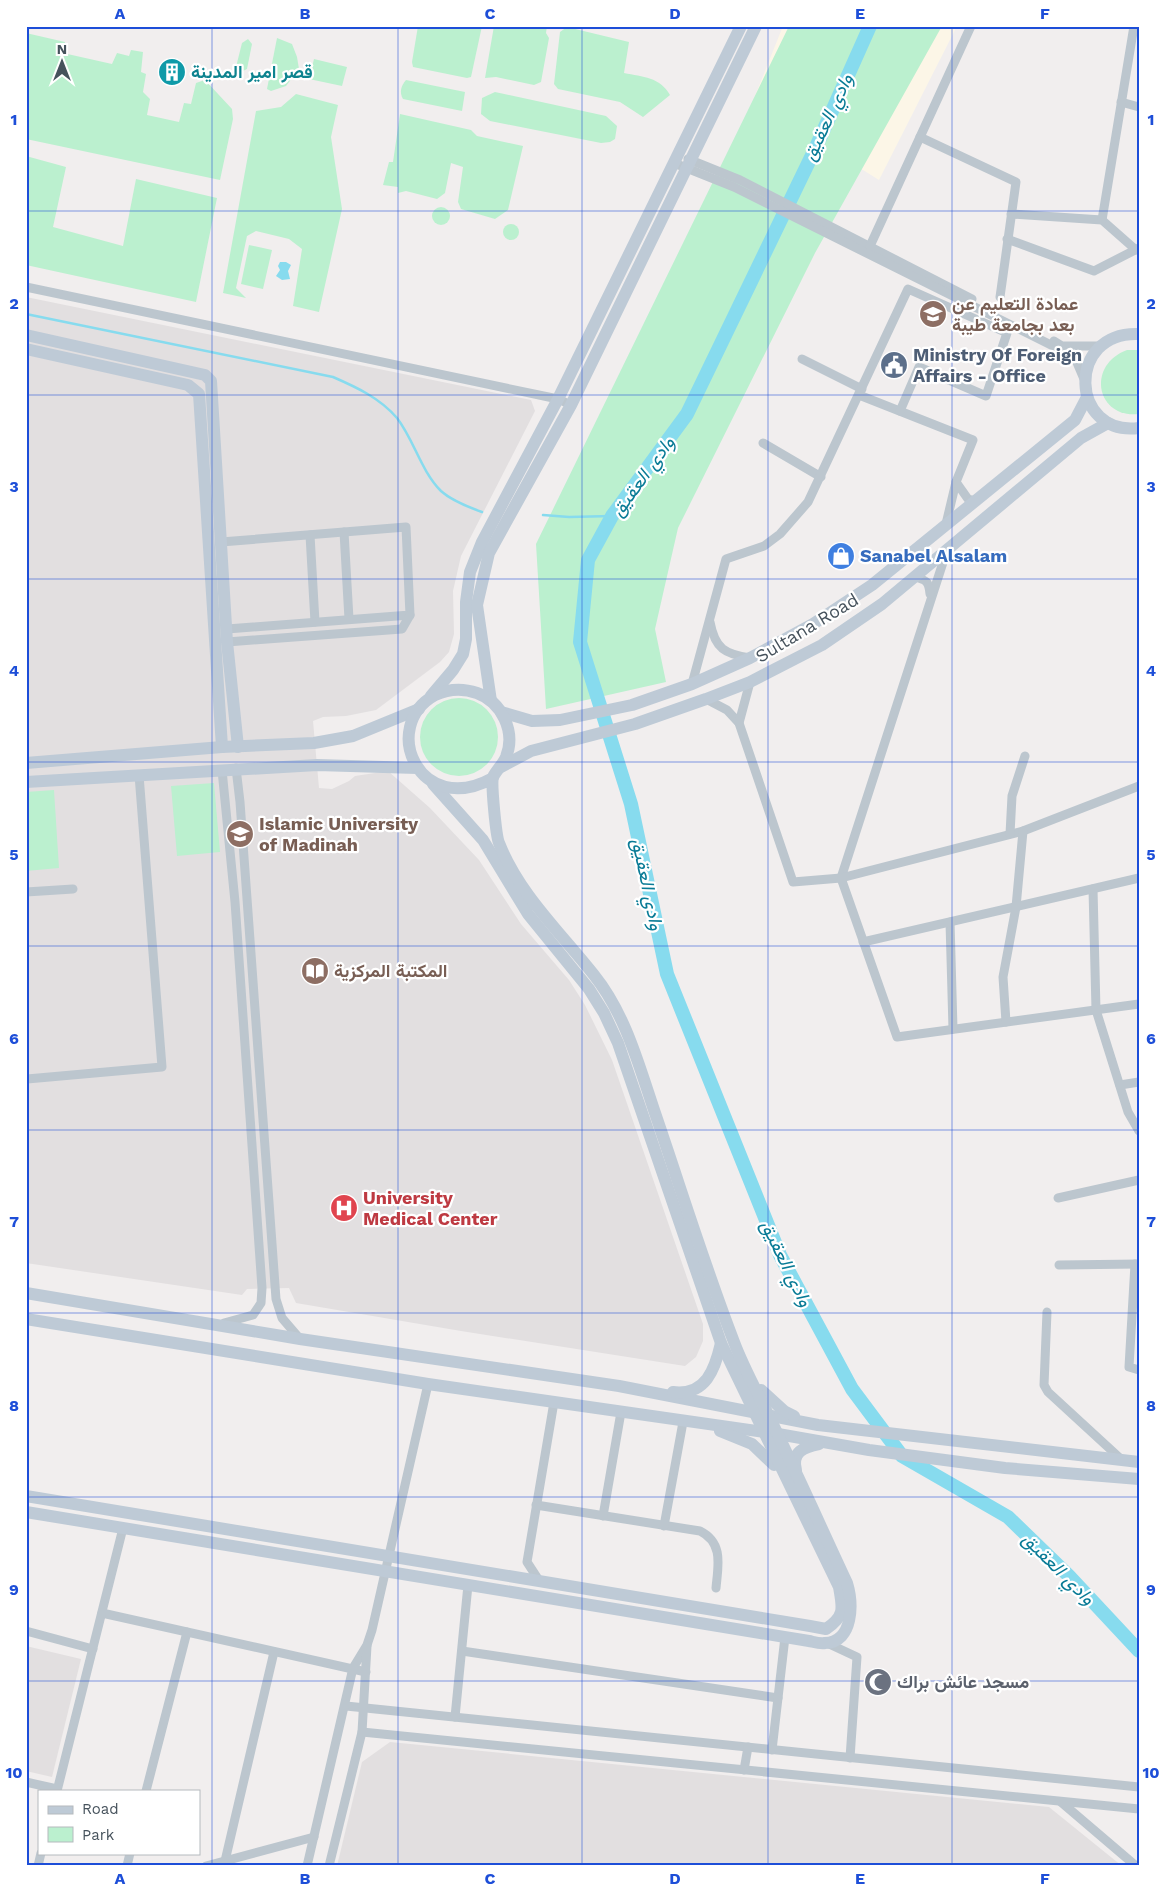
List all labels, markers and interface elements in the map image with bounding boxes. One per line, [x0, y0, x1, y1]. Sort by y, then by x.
text: A [115, 4, 126, 23]
text: B [300, 4, 311, 23]
text: C [485, 4, 496, 23]
text: D [669, 4, 681, 23]
text: E [855, 4, 865, 23]
text: F [1040, 4, 1050, 23]
north arrow [38, 38, 88, 88]
text: N [57, 41, 67, 57]
building icon: قصر امير المدينة [157, 57, 187, 87]
place label: قصر امير المدينة [191, 61, 313, 83]
water label: وادي العقيق [797, 69, 861, 166]
text: 1 [11, 110, 17, 129]
text: 1 [1148, 110, 1154, 129]
place label: عمادة التعليم عن بعد بجامعة طيبة [952, 293, 1078, 336]
text: 2 [9, 294, 19, 313]
text: 2 [1146, 294, 1156, 313]
school or university icon: عمادة التعليم عن بعد بجامعة طيبة [918, 299, 948, 329]
place label: Ministry Of Foreign Affairs - Office [913, 344, 1082, 386]
public building icon: Ministry Of Foreign Affairs - Office [879, 350, 909, 380]
water label: وادي العقيق [606, 431, 683, 523]
text: 3 [9, 477, 19, 496]
text: 3 [1146, 477, 1156, 496]
shop icon: Sanabel Alsalam [826, 541, 856, 571]
place label: Sanabel Alsalam [860, 545, 1007, 566]
street label: Sultana Road [751, 589, 862, 667]
text: 4 [9, 661, 19, 680]
text: 4 [1146, 661, 1156, 680]
place label: Islamic University of Madinah [259, 813, 419, 855]
school or university icon: Islamic University of Madinah [225, 819, 255, 849]
water label: وادي العقيق [623, 836, 669, 934]
text: 5 [9, 845, 19, 864]
text: 5 [1146, 845, 1156, 864]
library icon: المكتبة المركزية [300, 956, 330, 986]
place label: المكتبة المركزية [334, 960, 448, 982]
text: 6 [9, 1029, 19, 1048]
text: 6 [1146, 1029, 1156, 1048]
place label: University Medical Center [363, 1187, 498, 1229]
hospital icon: University Medical Center [329, 1193, 359, 1223]
text: 7 [9, 1212, 19, 1231]
text: 7 [1146, 1212, 1156, 1231]
water label: وادي العقيق [752, 1216, 818, 1313]
text: 8 [9, 1396, 19, 1415]
text: 8 [1146, 1396, 1156, 1415]
water label: وادي العقيق [1015, 1527, 1100, 1613]
text: 9 [9, 1580, 19, 1599]
text: 9 [1146, 1580, 1156, 1599]
mosque icon: مسجد عائش براك [863, 1667, 893, 1697]
place label: مسجد عائش براك [897, 1671, 1029, 1693]
text: 10 [5, 1763, 23, 1782]
text: 10 [1142, 1763, 1160, 1782]
legend [38, 1790, 200, 1854]
text: Road [82, 1800, 119, 1818]
text: Park [82, 1826, 115, 1844]
text: A [115, 1869, 126, 1888]
text: B [300, 1869, 311, 1888]
text: C [485, 1869, 496, 1888]
text: D [669, 1869, 681, 1888]
text: E [855, 1869, 865, 1888]
text: F [1040, 1869, 1050, 1888]

